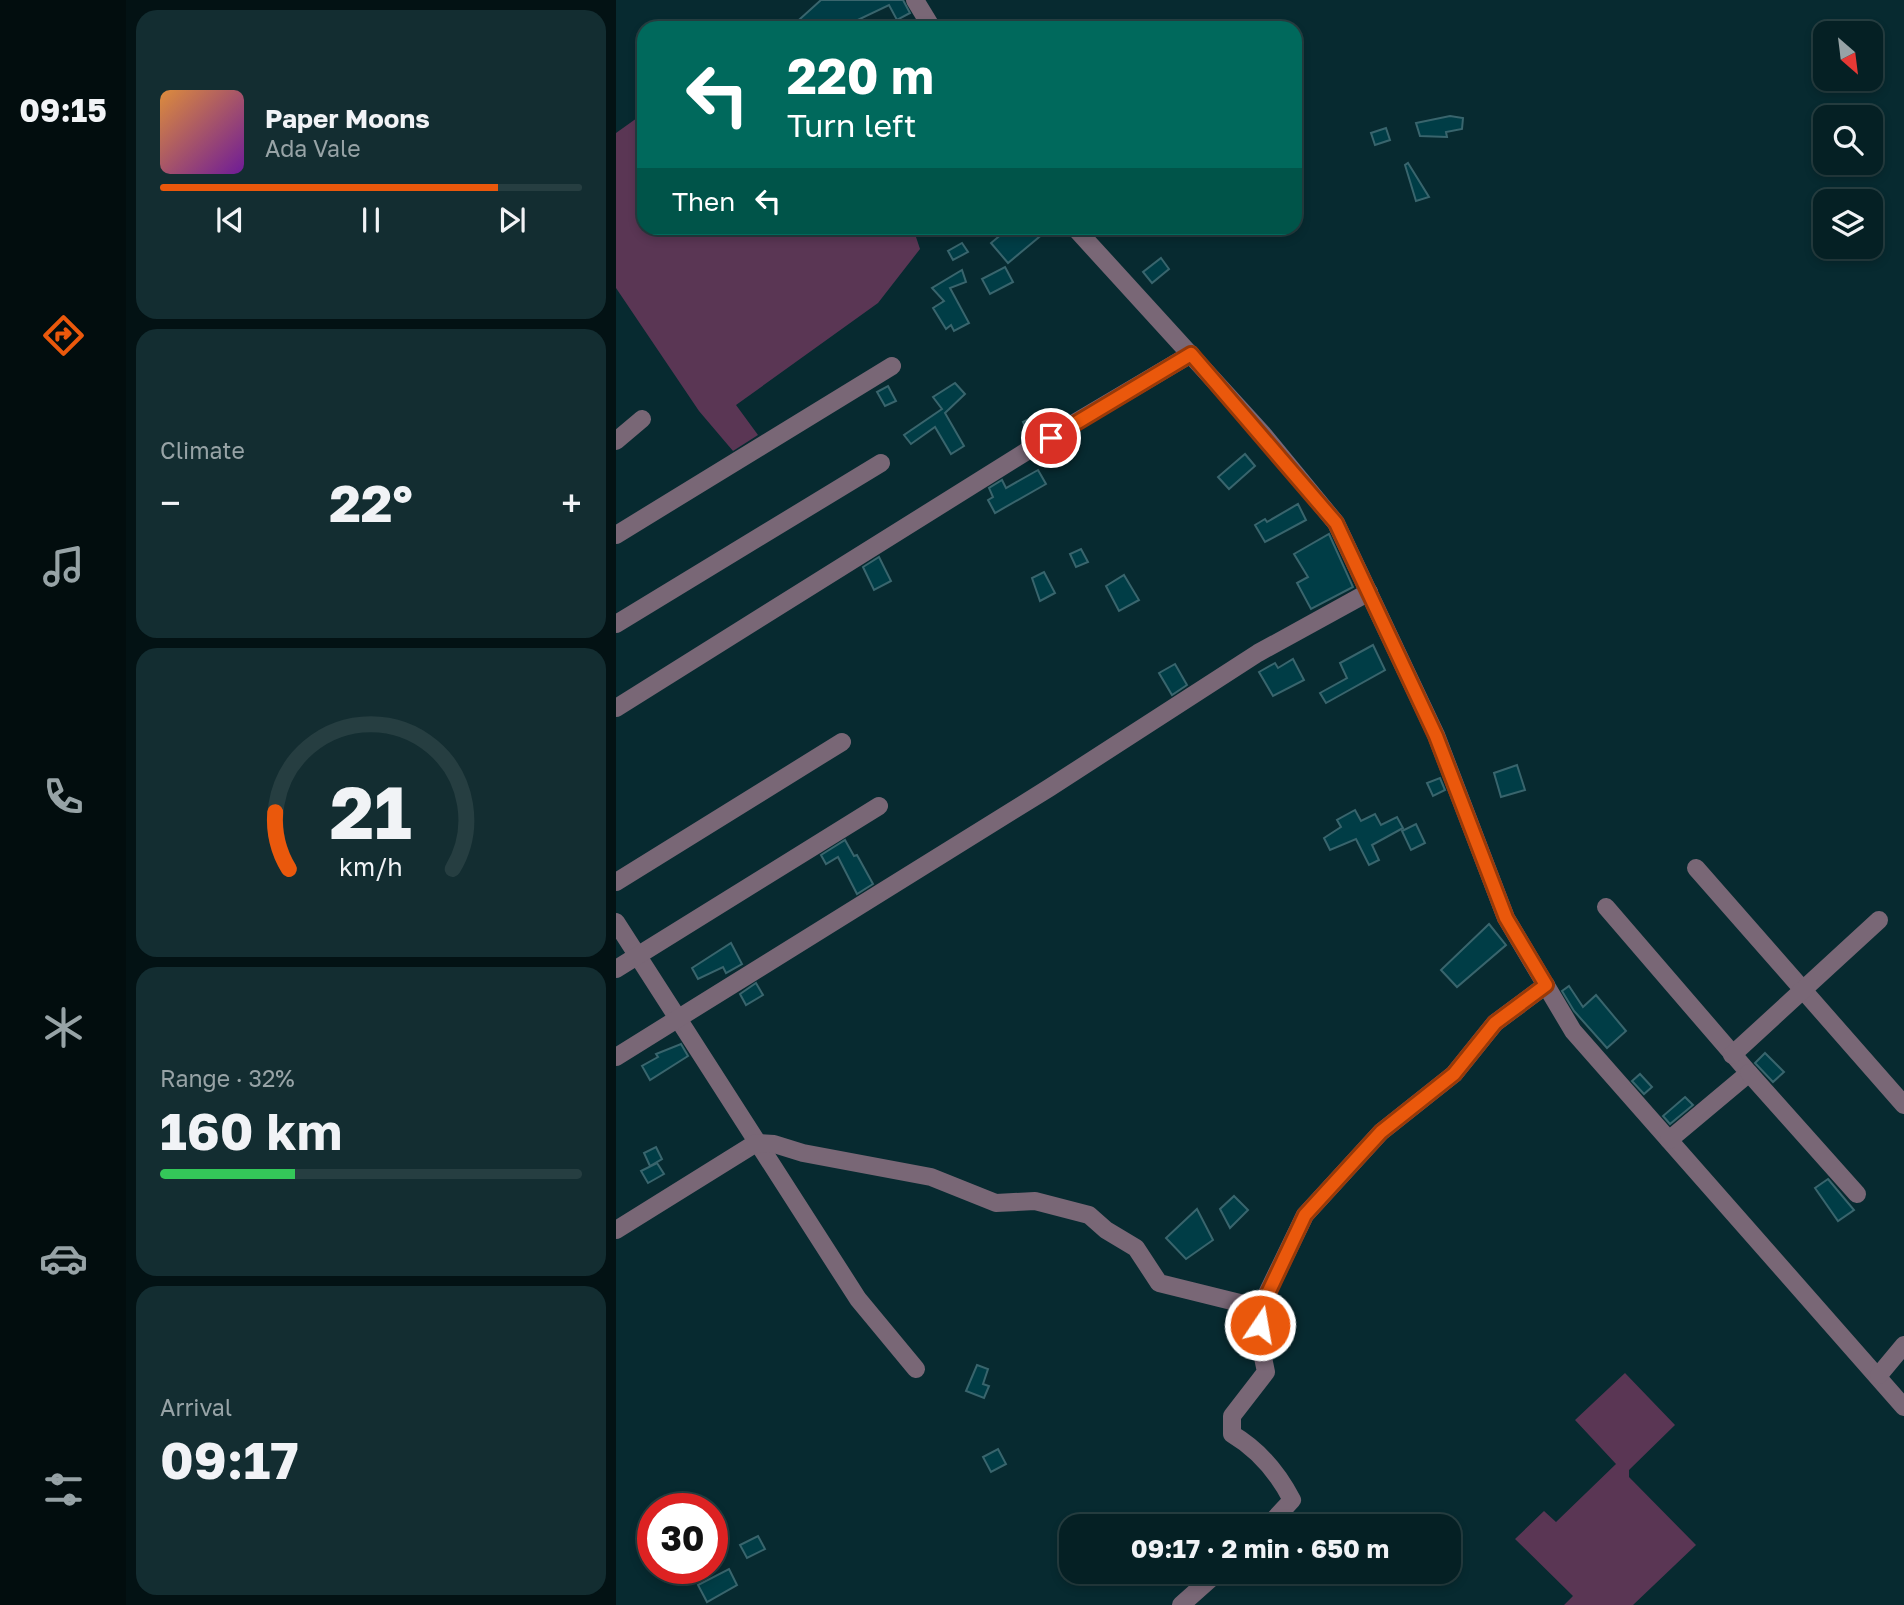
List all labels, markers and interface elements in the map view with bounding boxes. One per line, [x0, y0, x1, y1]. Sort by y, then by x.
north arrow [1813, 21, 1883, 91]
map controls [1813, 21, 1883, 259]
text: 220 m [787, 46, 934, 105]
icon: left [672, 49, 763, 140]
text: 09:15 [19, 91, 107, 129]
text: Paper Moons [265, 103, 430, 134]
button: search [1813, 105, 1883, 175]
text: Turn left [787, 106, 916, 144]
text: Ada Vale [265, 134, 361, 162]
icon: left [749, 182, 787, 220]
text: Then [672, 186, 735, 217]
button: layers [1813, 189, 1883, 259]
icon: previous [211, 201, 249, 239]
icon: pause [352, 201, 390, 239]
icon: next [493, 201, 531, 239]
icon: directions [39, 311, 88, 360]
pin [1021, 408, 1081, 468]
icon: arrive [1032, 419, 1070, 457]
text: Climate [160, 436, 245, 464]
text: 22° [329, 471, 413, 533]
text: − [160, 480, 181, 525]
text: + [561, 480, 582, 525]
icon: music [39, 542, 88, 591]
text: 21 [330, 768, 412, 855]
icon: phone [39, 772, 88, 821]
text: km/h [339, 850, 403, 881]
icon: climate [39, 1003, 88, 1052]
text: Range · 32% [160, 1064, 295, 1092]
text: 160 km [160, 1099, 342, 1161]
icon: car [39, 1234, 88, 1283]
position arrow [1223, 1288, 1297, 1362]
text: Arrival [160, 1393, 232, 1421]
text: 09:17 [160, 1428, 299, 1490]
icon: filters [39, 1465, 88, 1514]
speed limit sign: 30 [637, 1493, 728, 1584]
text: 09:17 · 2 min · 650 m [1131, 1533, 1389, 1564]

